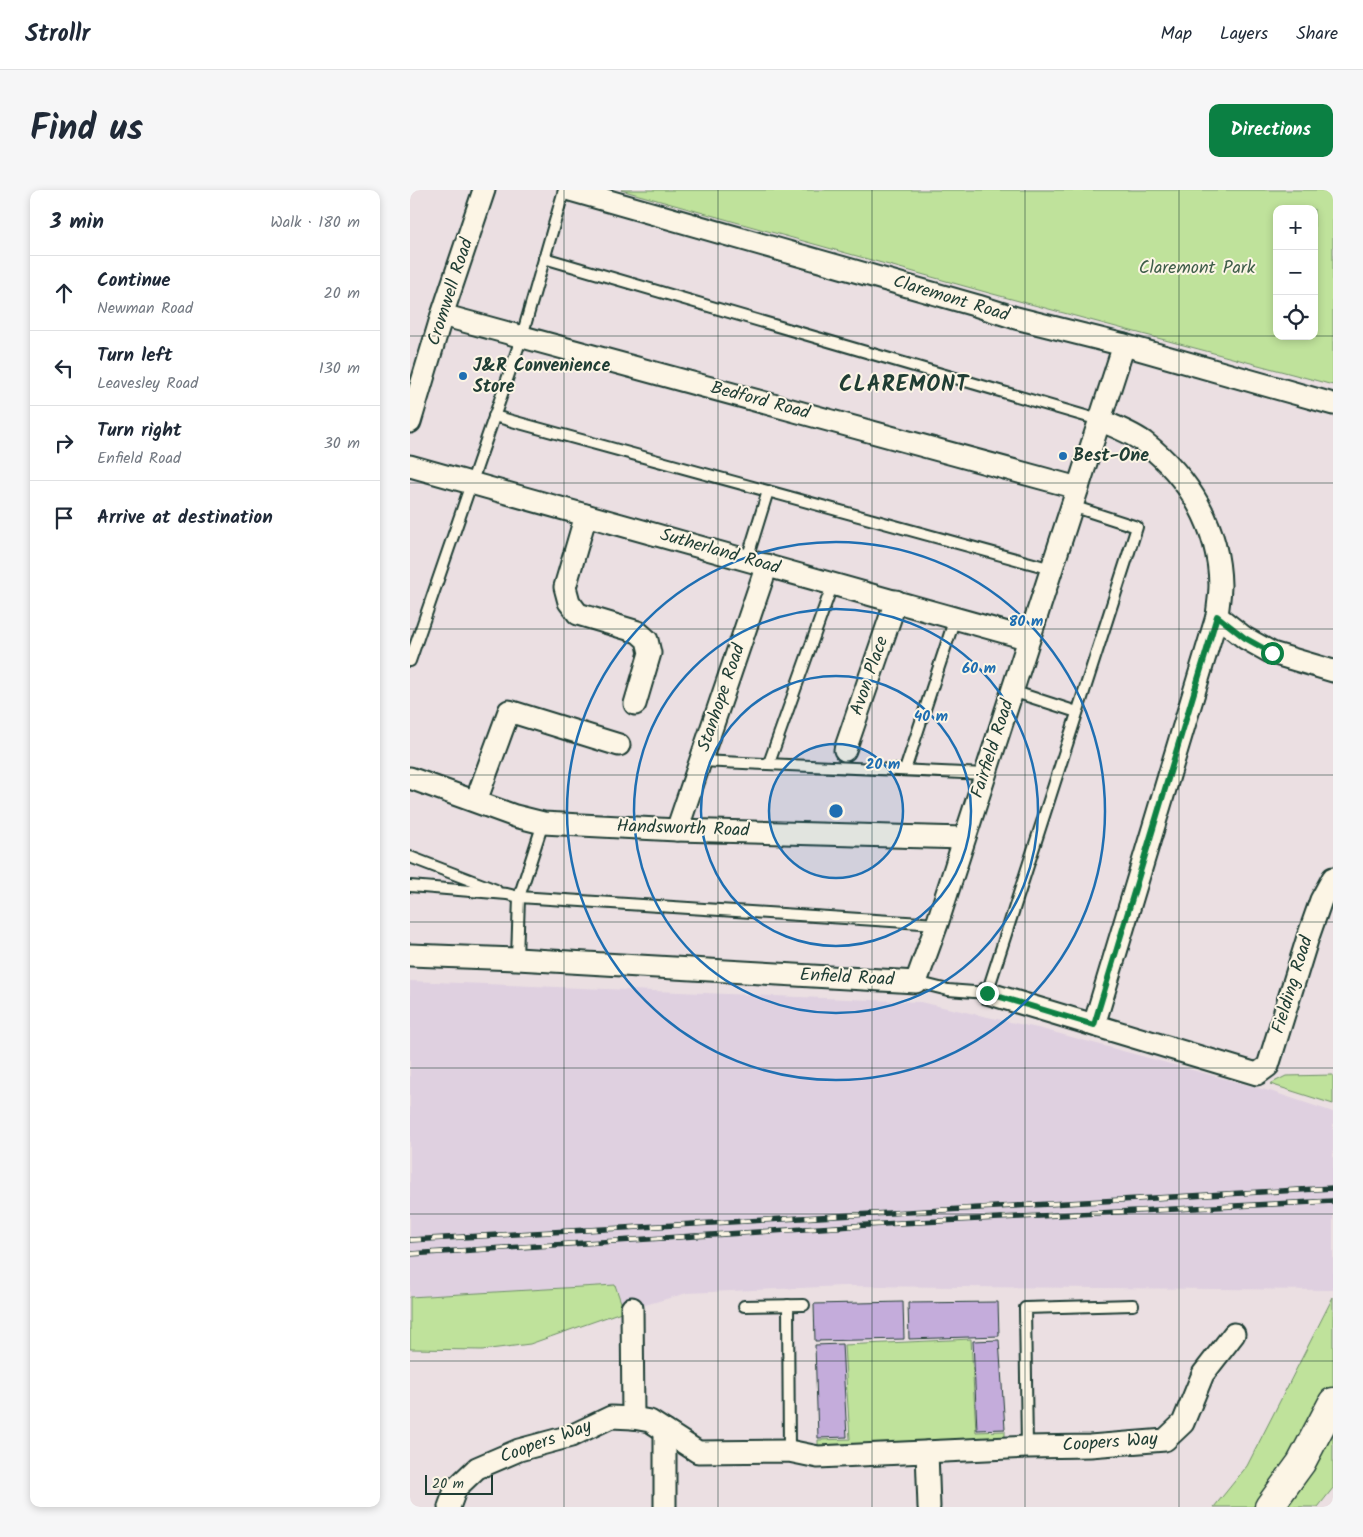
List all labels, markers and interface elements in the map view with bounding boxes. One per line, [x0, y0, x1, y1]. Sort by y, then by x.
text: Strollr [25, 15, 90, 54]
text: Map [1161, 20, 1192, 49]
text: Layers [1220, 20, 1268, 49]
text: Share [1296, 20, 1338, 49]
text: Find us [30, 102, 143, 158]
button: Directions [1209, 104, 1333, 157]
map controls [1273, 205, 1318, 340]
button: + [1273, 205, 1318, 250]
text: 3 min [50, 206, 104, 239]
text: Walk · 180 m [270, 210, 360, 235]
street label: Cromwell Road [420, 234, 482, 350]
button: − [1273, 250, 1318, 295]
park label: Claremont Park [1139, 254, 1256, 283]
text: Continue [97, 266, 170, 296]
street label: Claremont Road [889, 268, 1014, 331]
icon: ahead [50, 279, 78, 307]
text: 20 m [324, 281, 360, 306]
button: locate [1273, 295, 1318, 340]
text: Newman Road [97, 296, 193, 321]
text: Turn left [97, 341, 172, 371]
place label: J&R Convenience Store [473, 352, 611, 402]
icon: left [50, 354, 78, 382]
text: 130 m [319, 356, 360, 381]
district label: CLAREMONT [839, 368, 970, 403]
marker: J&R Convenience Store [457, 370, 469, 382]
text: Leavesley Road [97, 371, 198, 396]
street label: Bedford Road [707, 374, 814, 428]
text: Turn right [97, 416, 182, 446]
icon: right [50, 429, 78, 457]
text: 30 m [324, 431, 360, 456]
place label: Best-One [1073, 442, 1149, 471]
text: Enfield Road [97, 446, 181, 471]
marker: Best-One [1057, 450, 1069, 462]
text: Arrive at destination [97, 503, 273, 533]
icon: arrive [50, 504, 78, 532]
street label: Sutherland Road [657, 521, 784, 583]
text: 80 m [1009, 610, 1043, 634]
street label: Avon Place [843, 632, 897, 720]
street label: Stanhope Road [690, 639, 754, 756]
route start [1261, 642, 1284, 665]
text: 60 m [962, 657, 996, 681]
street label: Fairfield Road [963, 695, 1023, 802]
text: 40 m [914, 705, 948, 729]
text: 20 m [866, 753, 900, 777]
centre of rings [827, 802, 845, 820]
street label: Handsworth Road [616, 812, 751, 846]
street label: Fielding Road [1264, 932, 1322, 1038]
street label: Enfield Road [799, 961, 896, 995]
route end [976, 982, 999, 1005]
street label: Coopers Way [496, 1412, 596, 1472]
street label: Coopers Way [1061, 1425, 1159, 1461]
scale bar [425, 1472, 492, 1495]
text: 20 m [432, 1473, 464, 1495]

